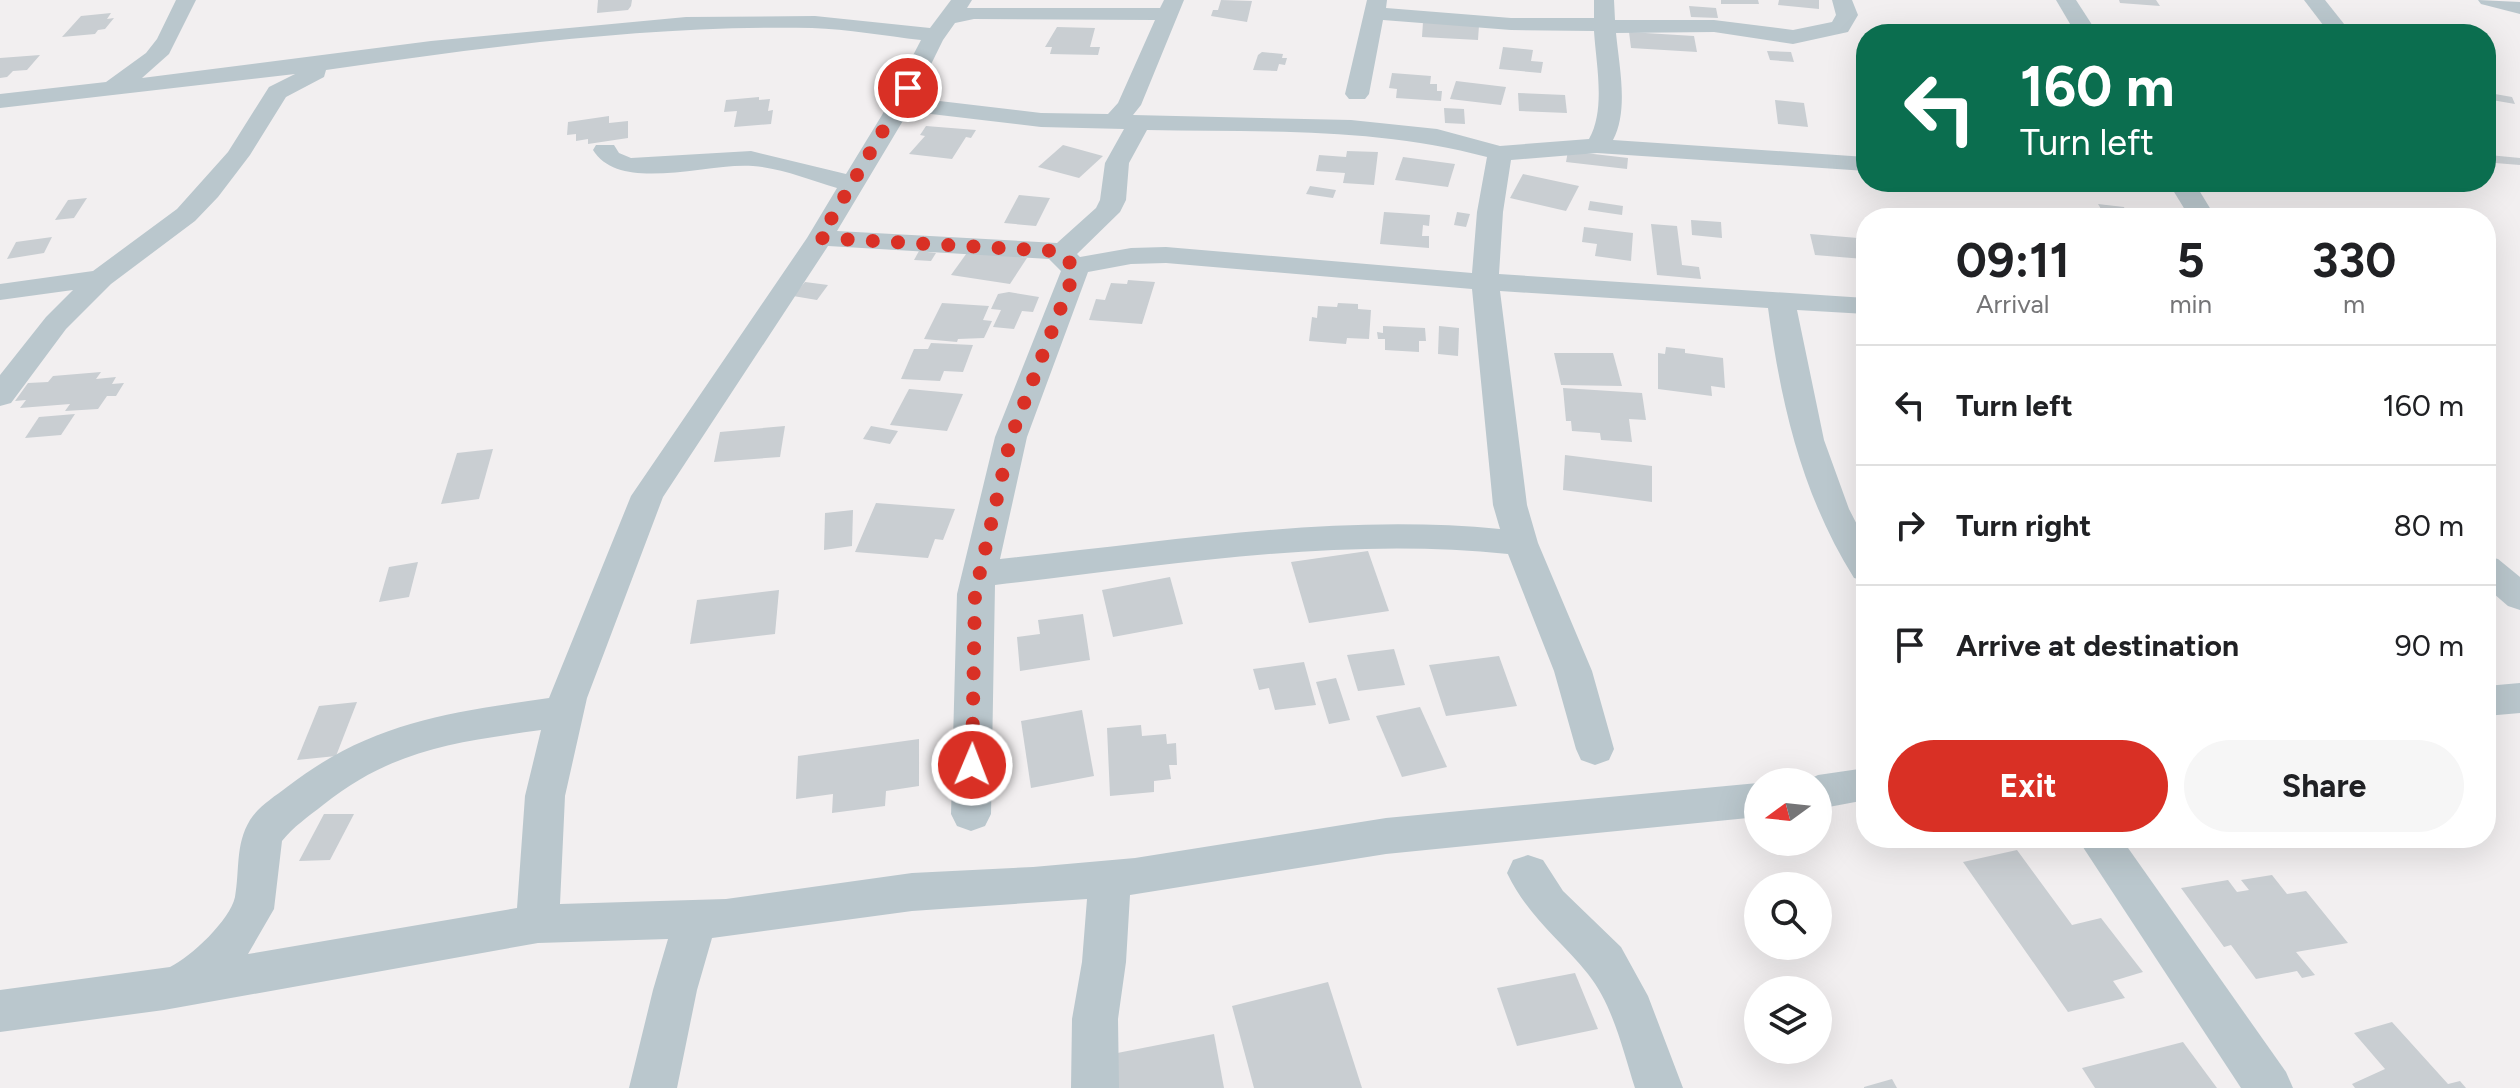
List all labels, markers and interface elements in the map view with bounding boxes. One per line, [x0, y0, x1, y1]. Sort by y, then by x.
text: 160 m [2020, 53, 2175, 120]
pin [874, 54, 942, 122]
icon: left [1888, 56, 1992, 160]
icon: arrive [886, 66, 930, 110]
text: Turn left [2020, 121, 2154, 164]
text: 09:11 [1956, 231, 2070, 289]
text: 5 [2177, 231, 2205, 289]
text: 330 [2312, 231, 2396, 289]
text: Arrival [1976, 288, 2049, 320]
text: min [2169, 288, 2212, 320]
text: m [2343, 288, 2365, 320]
icon: left [1888, 383, 1932, 427]
text: Turn left [1956, 387, 2073, 424]
text: 160 m [2382, 387, 2464, 424]
icon: right [1888, 503, 1932, 547]
text: Turn right [1956, 507, 2091, 544]
text: 80 m [2393, 507, 2464, 544]
icon: arrive [1888, 623, 1932, 667]
text: Arrive at destination [1956, 627, 2239, 664]
text: 90 m [2395, 627, 2464, 664]
position arrow [930, 723, 1014, 807]
button: Exit [1888, 740, 2168, 832]
button: Share [2184, 740, 2464, 832]
north arrow [1744, 768, 1832, 856]
map controls [1744, 768, 1832, 1064]
button: search [1744, 872, 1832, 960]
button: layers [1744, 976, 1832, 1064]

